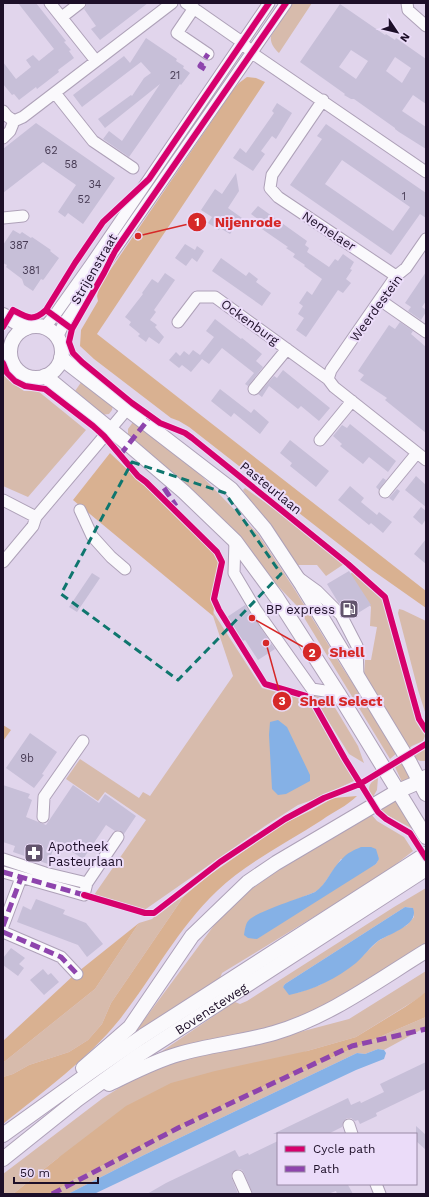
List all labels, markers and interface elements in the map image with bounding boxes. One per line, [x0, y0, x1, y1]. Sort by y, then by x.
north arrow [377, 12, 417, 52]
text: N [397, 30, 412, 45]
house number: 21 [170, 69, 180, 82]
house number: 62 [44, 144, 58, 157]
house number: 58 [64, 158, 78, 171]
house number: 34 [88, 178, 102, 191]
house number: 1 [402, 190, 406, 203]
house number: 52 [78, 193, 90, 206]
street label: Nemelaer [299, 208, 359, 254]
callout: Nijenrode [187, 209, 290, 235]
text: Nijenrode [215, 214, 281, 230]
text: 1 [194, 215, 200, 229]
street label: Strijenstraat [68, 231, 120, 307]
house number: 387 [10, 239, 28, 252]
house number: 381 [22, 264, 40, 277]
street label: Weerdestein [347, 272, 405, 344]
street label: Ockenburg [218, 296, 282, 348]
street label: Pasteurlaan [237, 459, 305, 517]
fuel station icon: BP express [338, 598, 360, 620]
place label: BP express [266, 602, 335, 617]
callout: Shell [302, 639, 373, 665]
text: Shell [330, 644, 365, 660]
text: 2 [308, 646, 316, 660]
callout: Shell Select [272, 688, 390, 714]
text: Shell Select [300, 693, 382, 709]
text: 3 [278, 694, 286, 708]
house number: 9b [20, 752, 34, 765]
place label: Apotheek Pasteurlaan [48, 839, 123, 869]
pharmacy icon: Apotheek Pasteurlaan [23, 842, 45, 864]
street label: Bovensteweg [172, 979, 250, 1037]
legend [277, 1133, 417, 1185]
text: Cycle path [313, 1142, 375, 1156]
scale bar [14, 1159, 98, 1185]
text: Path [313, 1162, 339, 1176]
text: 50 m [20, 1166, 50, 1180]

